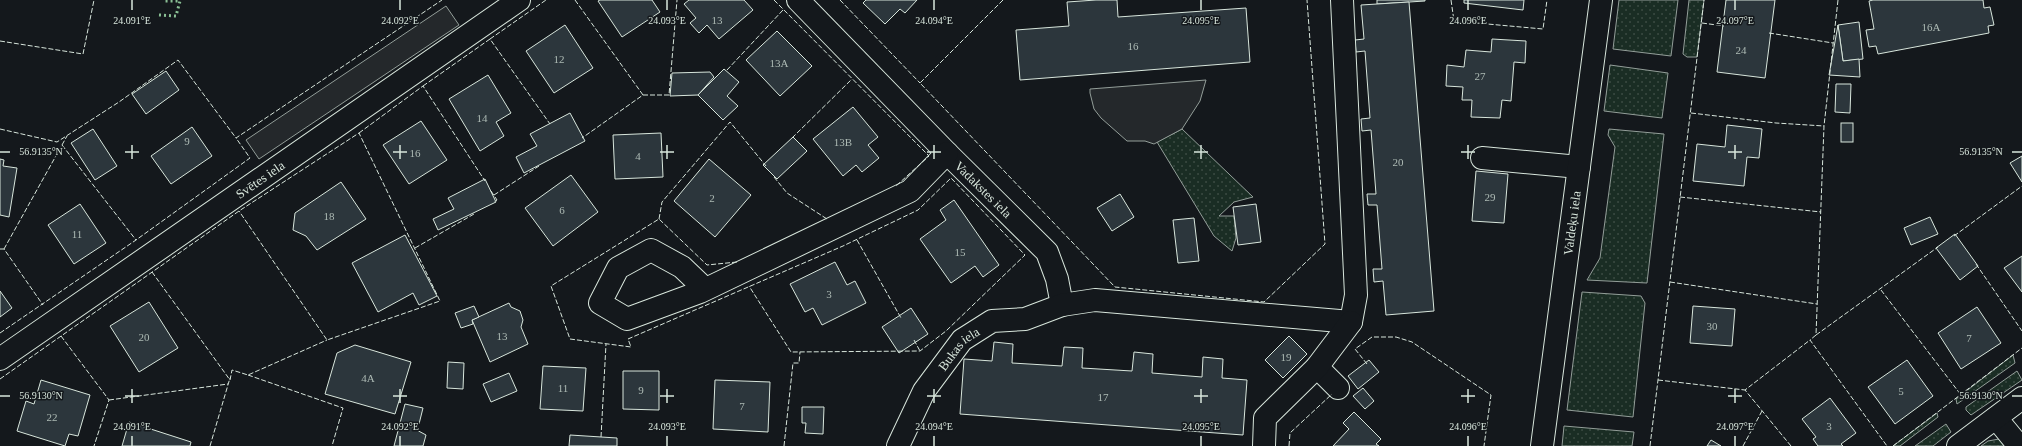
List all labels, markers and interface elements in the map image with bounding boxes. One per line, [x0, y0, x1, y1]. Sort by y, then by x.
house number: 13 [712, 14, 723, 26]
text: 24.091°E [113, 15, 151, 26]
text: 24.092°E [381, 15, 419, 26]
text: 24.093°E [648, 15, 686, 26]
text: 24.094°E [915, 15, 953, 26]
text: 24.095°E [1182, 15, 1220, 26]
text: 24.096°E [1449, 15, 1487, 26]
text: 24.097°E [1716, 15, 1754, 26]
house number: 16A [1922, 21, 1941, 33]
house number: 16 [1128, 40, 1139, 52]
house number: 24 [1736, 44, 1747, 56]
house number: 12 [554, 53, 565, 65]
house number: 13A [770, 57, 789, 69]
house number: 27 [1475, 70, 1486, 82]
house number: 14 [477, 112, 488, 124]
house number: 9 [184, 135, 190, 147]
house number: 13B [834, 136, 852, 148]
text: 56.9135°N [19, 146, 63, 157]
text: 56.9135°N [1959, 146, 2003, 157]
house number: 16 [410, 147, 421, 159]
house number: 4 [635, 150, 641, 162]
house number: 20 [1393, 156, 1404, 168]
street label: Svētes iela [233, 157, 287, 201]
street label: Vadakstes iela [952, 158, 1015, 221]
street label: Valdeķu iela [1560, 190, 1583, 256]
house number: 29 [1485, 191, 1496, 203]
house number: 2 [709, 192, 715, 204]
house number: 6 [559, 204, 565, 216]
house number: 18 [324, 210, 335, 222]
house number: 11 [72, 228, 82, 240]
house number: 15 [955, 246, 966, 258]
house number: 3 [826, 288, 832, 300]
house number: 30 [1707, 320, 1718, 332]
street label: Bukas iela [935, 323, 982, 373]
house number: 13 [497, 330, 508, 342]
house number: 20 [139, 331, 150, 343]
house number: 7 [1966, 332, 1972, 344]
house number: 19 [1281, 351, 1292, 363]
house number: 4A [361, 372, 375, 384]
house number: 11 [558, 382, 568, 394]
house number: 9 [638, 384, 644, 396]
house number: 5 [1898, 385, 1904, 397]
text: 56.9130°N [19, 390, 63, 401]
text: 56.9130°N [1959, 390, 2003, 401]
house number: 17 [1098, 391, 1109, 403]
house number: 7 [739, 400, 745, 412]
house number: 22 [47, 411, 58, 423]
house number: 3 [1826, 420, 1832, 432]
text: 24.091°E [113, 421, 151, 432]
text: 24.092°E [381, 421, 419, 432]
text: 24.093°E [648, 421, 686, 432]
text: 24.094°E [915, 421, 953, 432]
text: 24.095°E [1182, 421, 1220, 432]
text: 24.096°E [1449, 421, 1487, 432]
text: 24.097°E [1716, 421, 1754, 432]

